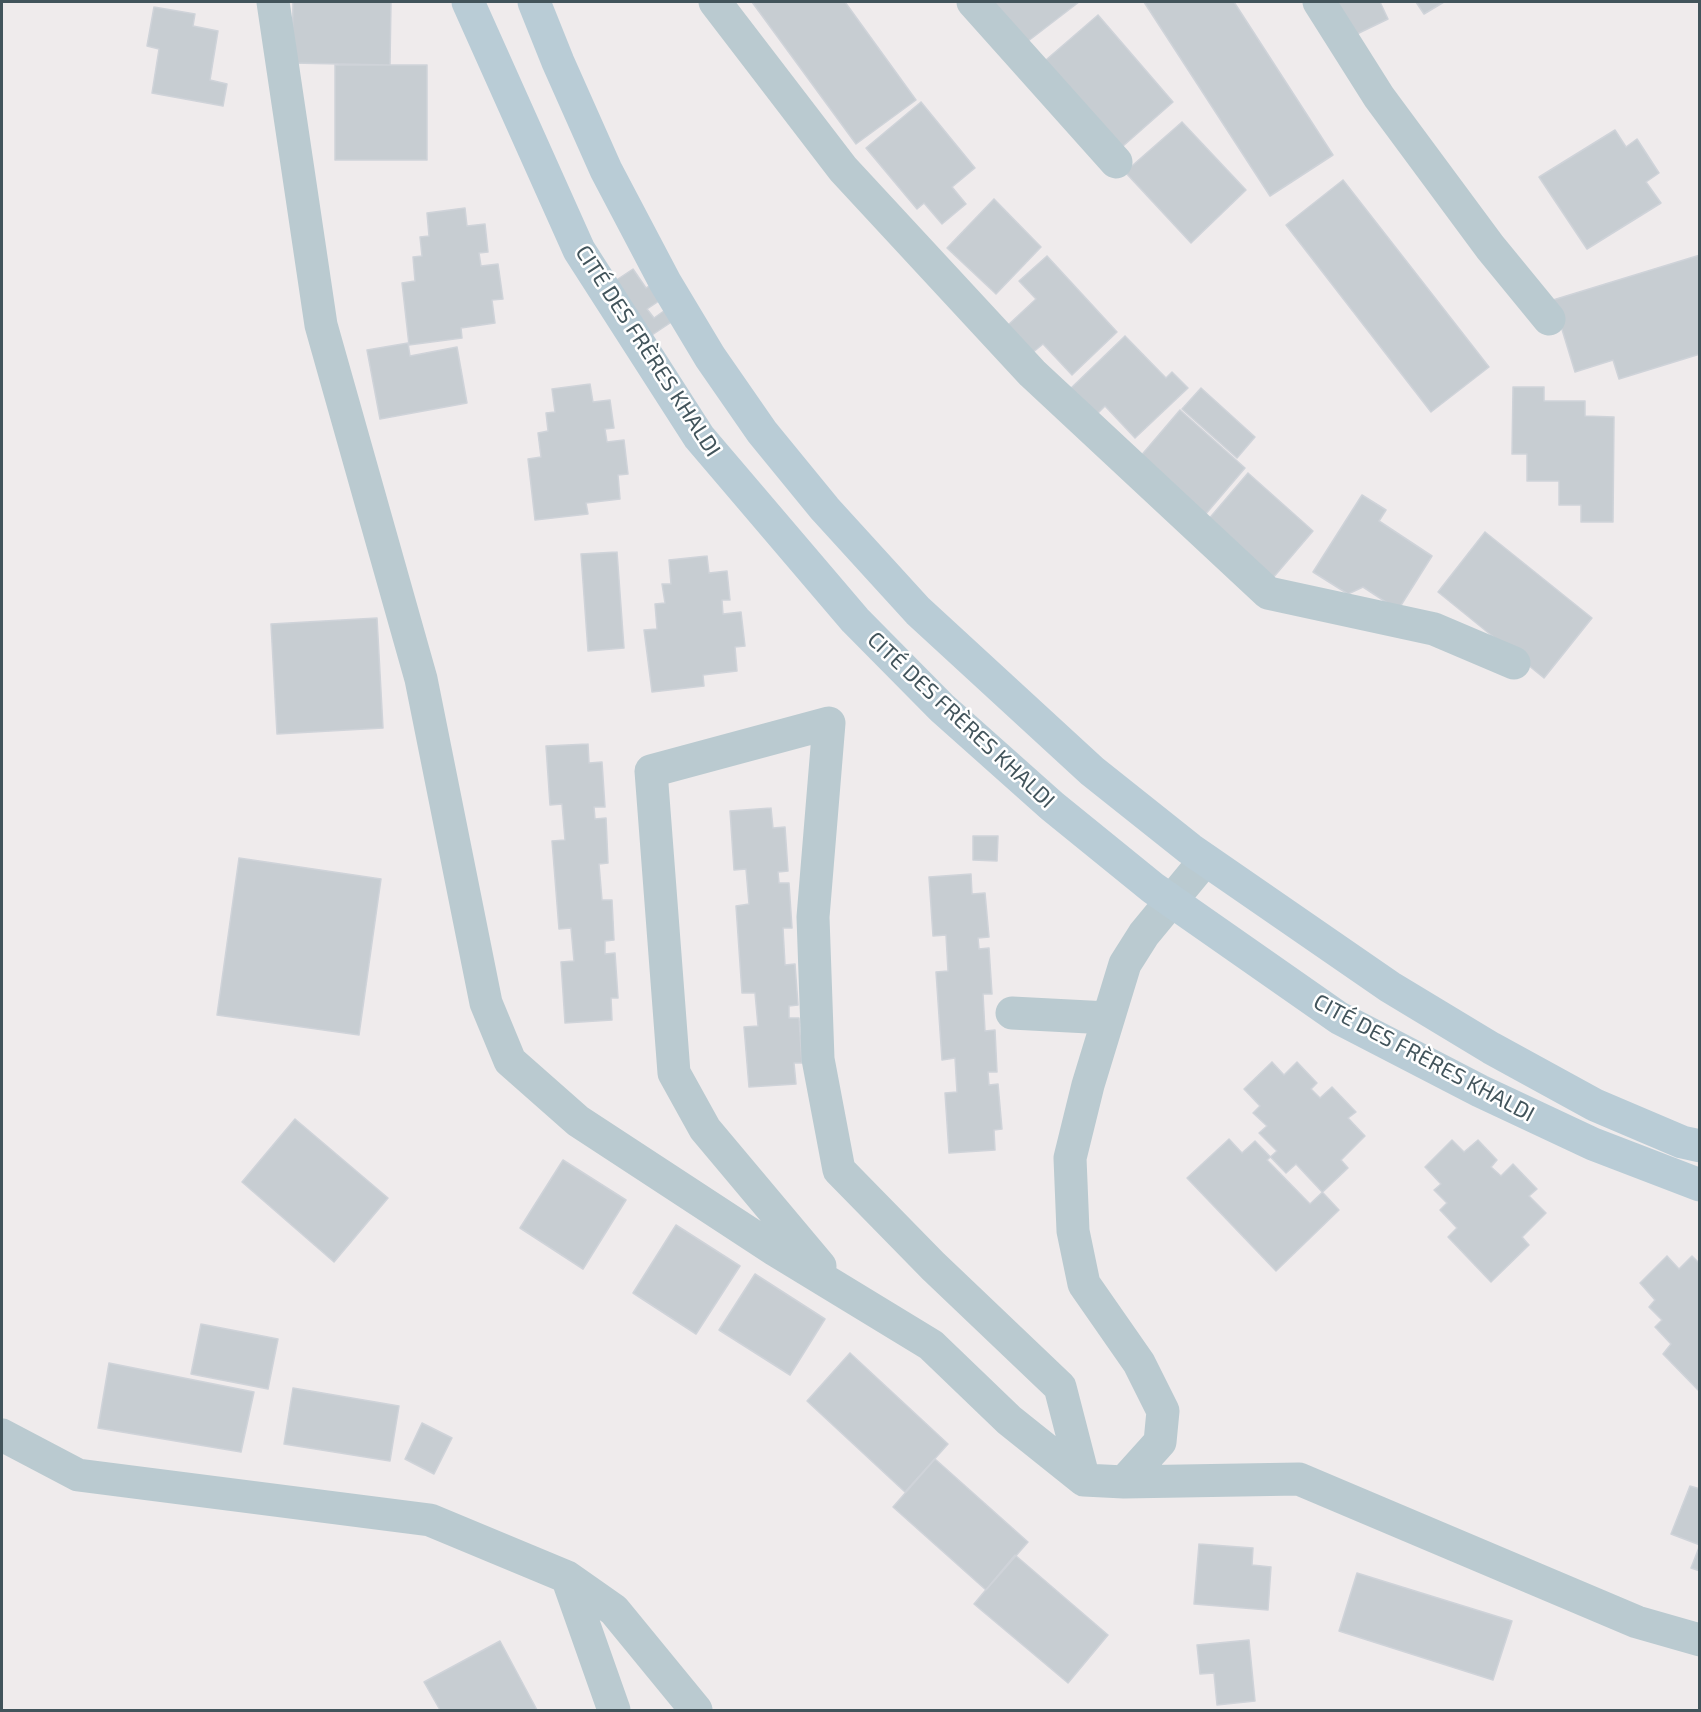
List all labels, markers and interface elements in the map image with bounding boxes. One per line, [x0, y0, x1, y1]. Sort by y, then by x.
street label: CITÉ DES FRÈRES KHALDI [570, 240, 726, 462]
street label: CITÉ DES FRÈRES KHALDI [862, 626, 1060, 814]
street label: CITÉ DES FRÈRES KHALDI [1309, 988, 1539, 1128]

